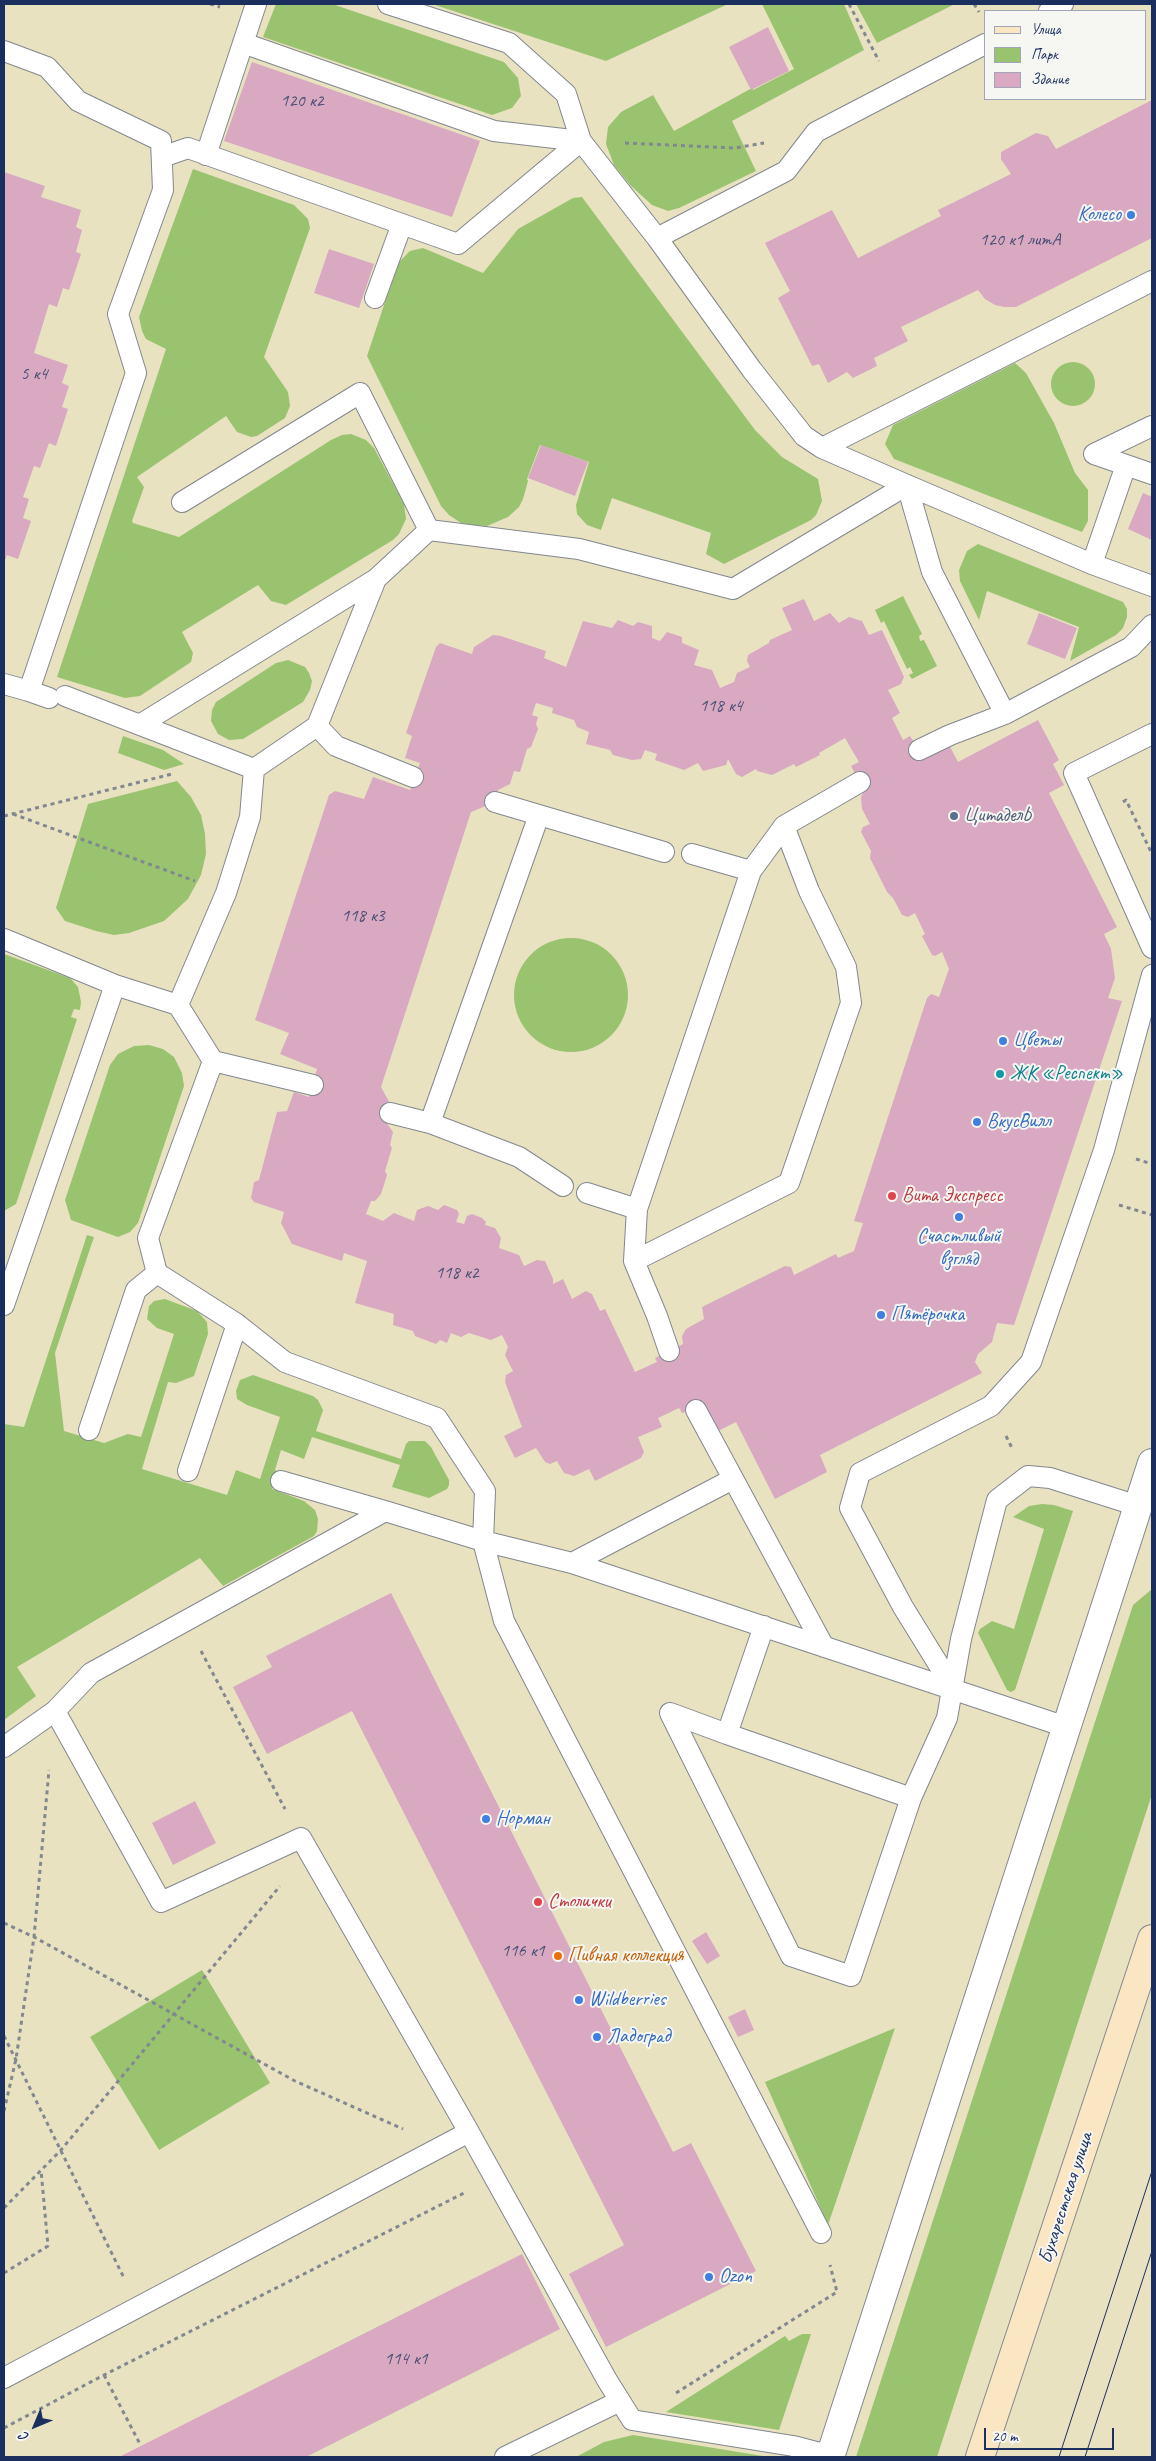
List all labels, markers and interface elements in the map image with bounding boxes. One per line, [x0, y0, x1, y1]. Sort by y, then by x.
legend [984, 10, 1146, 100]
text: Улица [1031, 20, 1061, 39]
text: Парк [1031, 45, 1058, 64]
text: Здание [1031, 70, 1069, 89]
house number: 120 к2 [280, 90, 324, 112]
place label: Колесо [1078, 203, 1121, 227]
marker: Колесо [1125, 209, 1137, 221]
house number: 120 к1 литА [980, 229, 1060, 251]
house number: 5 к4 [20, 363, 48, 385]
house number: 118 к4 [699, 695, 743, 717]
place label: ЦитаделЬ [964, 804, 1031, 828]
marker: ЦитаделЬ [948, 810, 960, 822]
house number: 118 к3 [341, 905, 385, 927]
place label: Цветы [1013, 1029, 1061, 1053]
marker: Цветы [997, 1035, 1009, 1047]
place label: ЖК «Респект» [1010, 1062, 1123, 1086]
marker: ЖК «Респект» [994, 1068, 1006, 1080]
place label: ВкусВилл [987, 1110, 1051, 1134]
marker: ВкусВилл [971, 1116, 983, 1128]
place label: Вита Экспресс [902, 1184, 1003, 1208]
marker: Вита Экспресс [886, 1190, 898, 1202]
marker: Счастливый взгляд [953, 1211, 965, 1223]
place label: Счастливый взгляд [917, 1225, 1001, 1272]
house number: 118 к2 [435, 1262, 479, 1284]
place label: Пятёрочка [891, 1303, 964, 1327]
marker: Пятёрочка [875, 1309, 887, 1321]
place label: Норман [496, 1807, 550, 1831]
marker: Норман [480, 1813, 492, 1825]
place label: Столички [548, 1890, 611, 1914]
marker: Столички [532, 1896, 544, 1908]
house number: 116 к1 [501, 1940, 545, 1962]
place label: Пивная коллекция [568, 1944, 684, 1968]
marker: Пивная коллекция [552, 1950, 564, 1962]
place label: Wildberries [589, 1988, 666, 2012]
marker: Wildberries [573, 1994, 585, 2006]
place label: Ладоград [607, 2025, 670, 2049]
marker: Ладоград [591, 2031, 603, 2043]
street label: Бухарестская улица [1034, 2129, 1098, 2267]
place label: Ozon [719, 2265, 752, 2289]
marker: Ozon [703, 2271, 715, 2283]
house number: 114 к1 [384, 2348, 428, 2370]
north arrow [10, 2401, 60, 2451]
scale bar [986, 2418, 1116, 2450]
text: 20 m [992, 2427, 1018, 2446]
text: С [16, 2429, 32, 2445]

